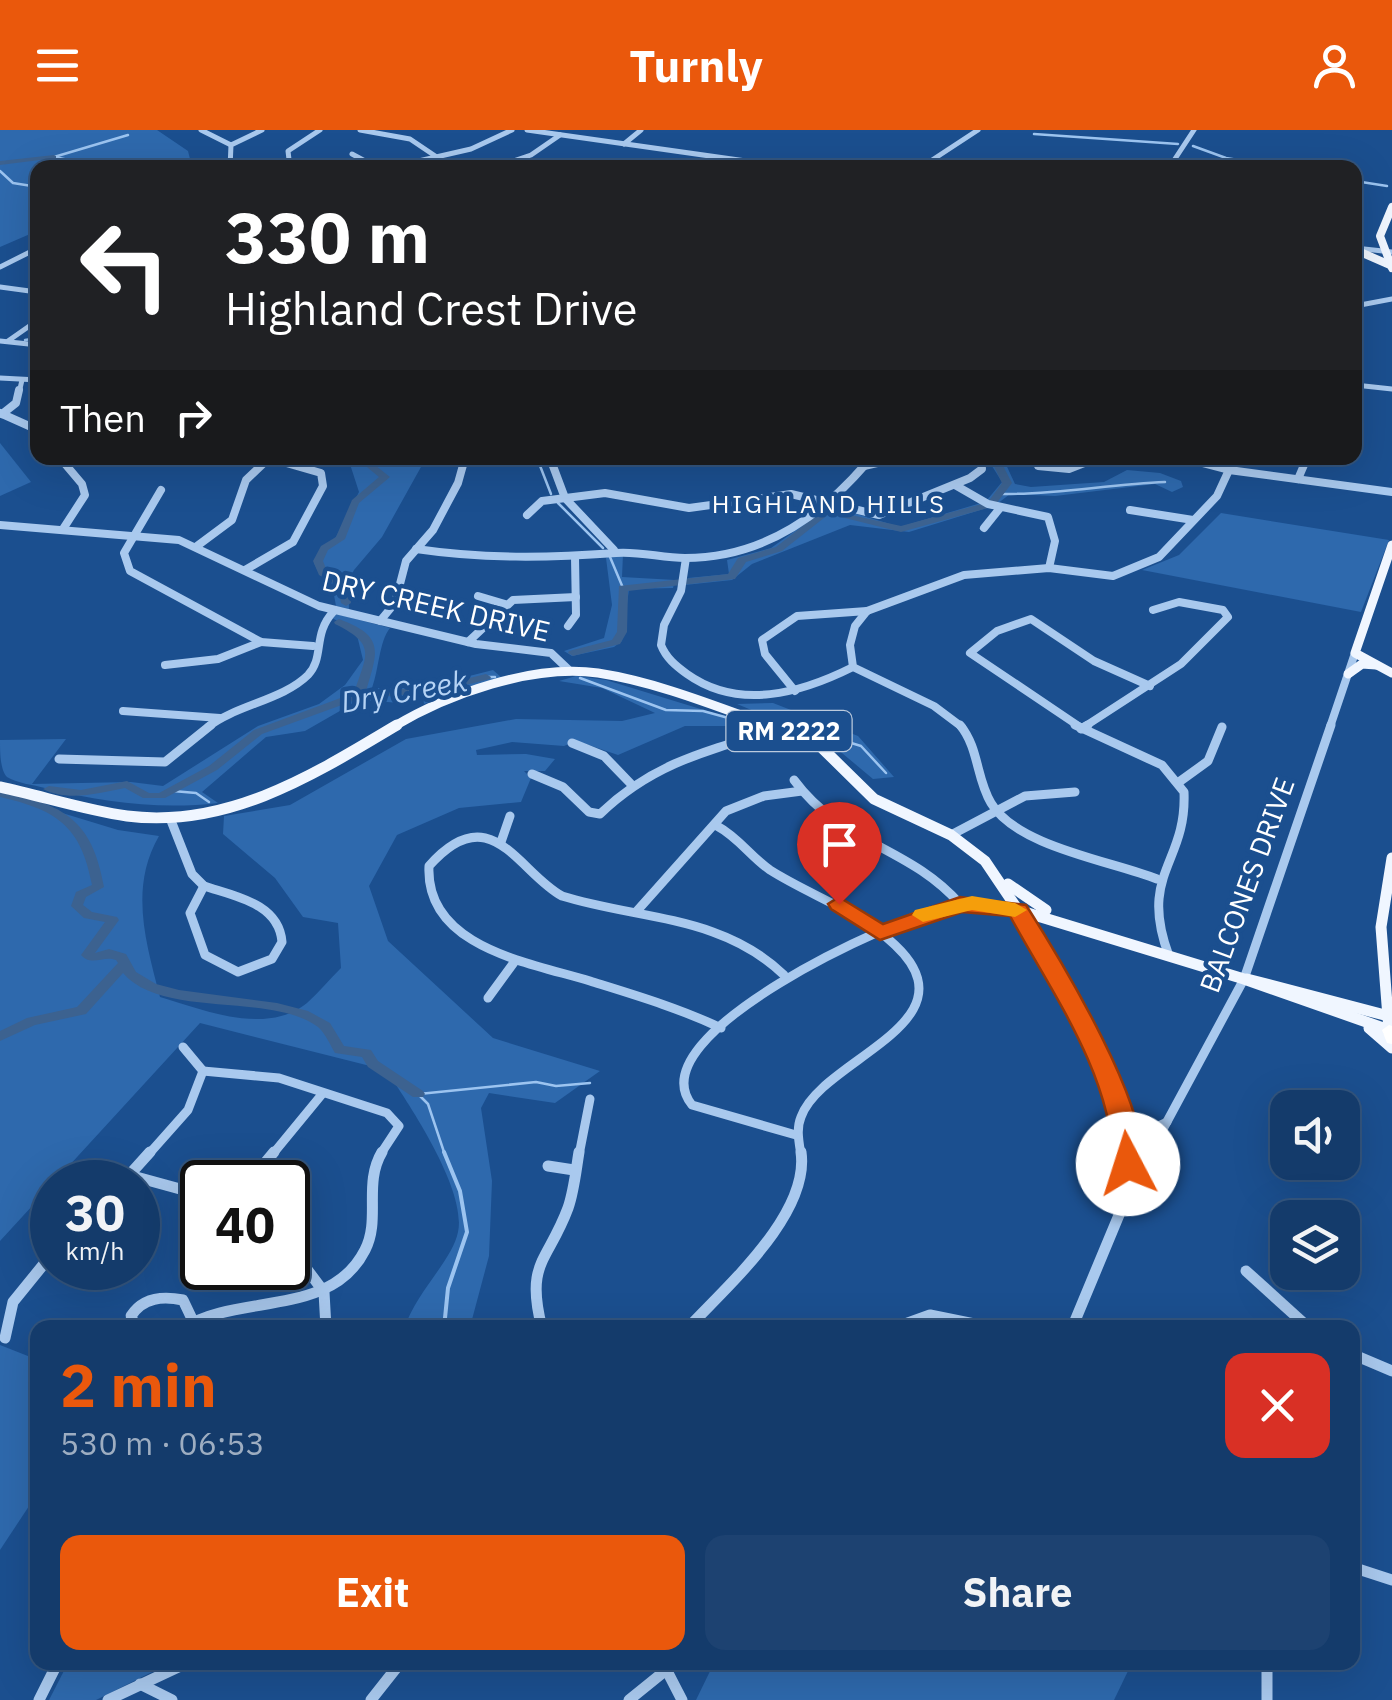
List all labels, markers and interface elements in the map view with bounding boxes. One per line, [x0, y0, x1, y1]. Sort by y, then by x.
text: Turnly [629, 36, 763, 94]
icon: menu [30, 38, 85, 93]
icon: person [1307, 38, 1362, 93]
text: 330 m [225, 191, 430, 282]
icon: left [60, 200, 190, 330]
text: Highland Crest Drive [225, 279, 637, 337]
icon: right [166, 390, 221, 445]
text: Then [60, 393, 146, 442]
district label: HIGHLAND HILLS [712, 487, 946, 520]
street label: DRY CREEK DRIVE [319, 561, 554, 650]
water label: Dry Creek [338, 660, 470, 721]
road number: RM 2222 [726, 711, 852, 751]
street label: BALCONES DRIVE [1190, 772, 1303, 997]
pin [797, 802, 882, 905]
icon: arrive [812, 817, 867, 872]
map controls [1270, 1090, 1360, 1290]
button: sound [1270, 1090, 1360, 1180]
position arrow [1076, 1112, 1180, 1216]
speed limit sign: 40 [180, 1160, 310, 1290]
text: 30 [65, 1180, 125, 1245]
button: layers [1270, 1200, 1360, 1290]
text: km/h [66, 1234, 124, 1267]
text: 2 min [60, 1345, 217, 1424]
button: close [1225, 1353, 1330, 1458]
text: 530 m · 06:53 [60, 1422, 265, 1464]
button: Exit [60, 1535, 685, 1650]
button: Share [705, 1535, 1330, 1650]

